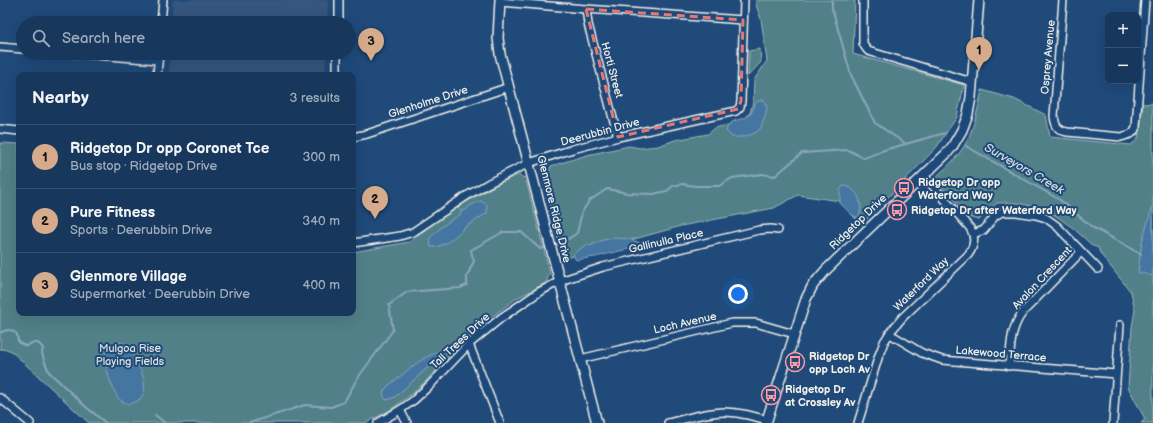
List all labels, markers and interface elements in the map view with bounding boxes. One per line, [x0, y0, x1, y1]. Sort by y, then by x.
map controls [1105, 12, 1141, 84]
button: + [1105, 12, 1141, 48]
search box [16, 16, 356, 60]
street label: Osprey Avenue [1038, 19, 1058, 95]
icon: search [30, 27, 52, 49]
pin: 3 [358, 28, 384, 61]
text: Search here [62, 29, 145, 48]
pin: 1 [966, 37, 992, 70]
street label: Horti Street [598, 41, 626, 100]
button: − [1105, 48, 1141, 84]
street label: Glenholme Drive [387, 83, 470, 121]
text: Nearby [32, 88, 89, 108]
text: 3 results [289, 90, 340, 106]
street label: Deerubbin Drive [559, 115, 641, 149]
text: Ridgetop Dr opp Coronet Tce [70, 139, 269, 158]
water label: Surveyors Creek [981, 140, 1067, 198]
text: 1 [42, 149, 48, 165]
text: 300 m [302, 149, 340, 165]
street label: Glenmore Ridge Drive [534, 154, 574, 265]
text: Bus stop · Ridgetop Drive [70, 158, 217, 174]
place label: Ridgetop Dr opp Waterford Way [918, 176, 1000, 202]
bus stop icon: Ridgetop Dr opp Waterford Way [893, 177, 915, 199]
pin: 2 [362, 186, 388, 219]
street label: Ridgetop Drive [827, 191, 890, 252]
bus stop icon: Ridgetop Dr after Waterford Way [886, 199, 908, 221]
text: Pure Fitness [70, 203, 155, 222]
place label: Ridgetop Dr after Waterford Way [911, 204, 1077, 217]
text: 2 [41, 213, 49, 229]
text: 340 m [302, 213, 340, 229]
text: Sports · Deerubbin Drive [70, 222, 212, 238]
street label: Gallinulla Place [627, 226, 705, 256]
street label: Avalon Crescent [1010, 243, 1075, 312]
street label: Waterford Way [891, 254, 951, 314]
text: Glenmore Village [70, 267, 187, 286]
text: 3 [41, 277, 49, 293]
text: 400 m [303, 277, 340, 293]
your location [728, 284, 748, 304]
text: Supermarket · Deerubbin Drive [70, 286, 250, 302]
street label: Loch Avenue [652, 309, 718, 337]
street label: Tall Trees Drive [428, 310, 493, 372]
park label: Mulgoa Rise Playing Fields [96, 342, 165, 368]
street label: Lakewood Terrace [955, 344, 1047, 364]
place label: Ridgetop Dr opp Loch Av [809, 350, 871, 376]
bus stop icon: Ridgetop Dr opp Loch Av [784, 351, 806, 373]
place label: Ridgetop Dr at Crossley Av [785, 383, 856, 409]
bus stop icon: Ridgetop Dr at Crossley Av [760, 384, 782, 406]

